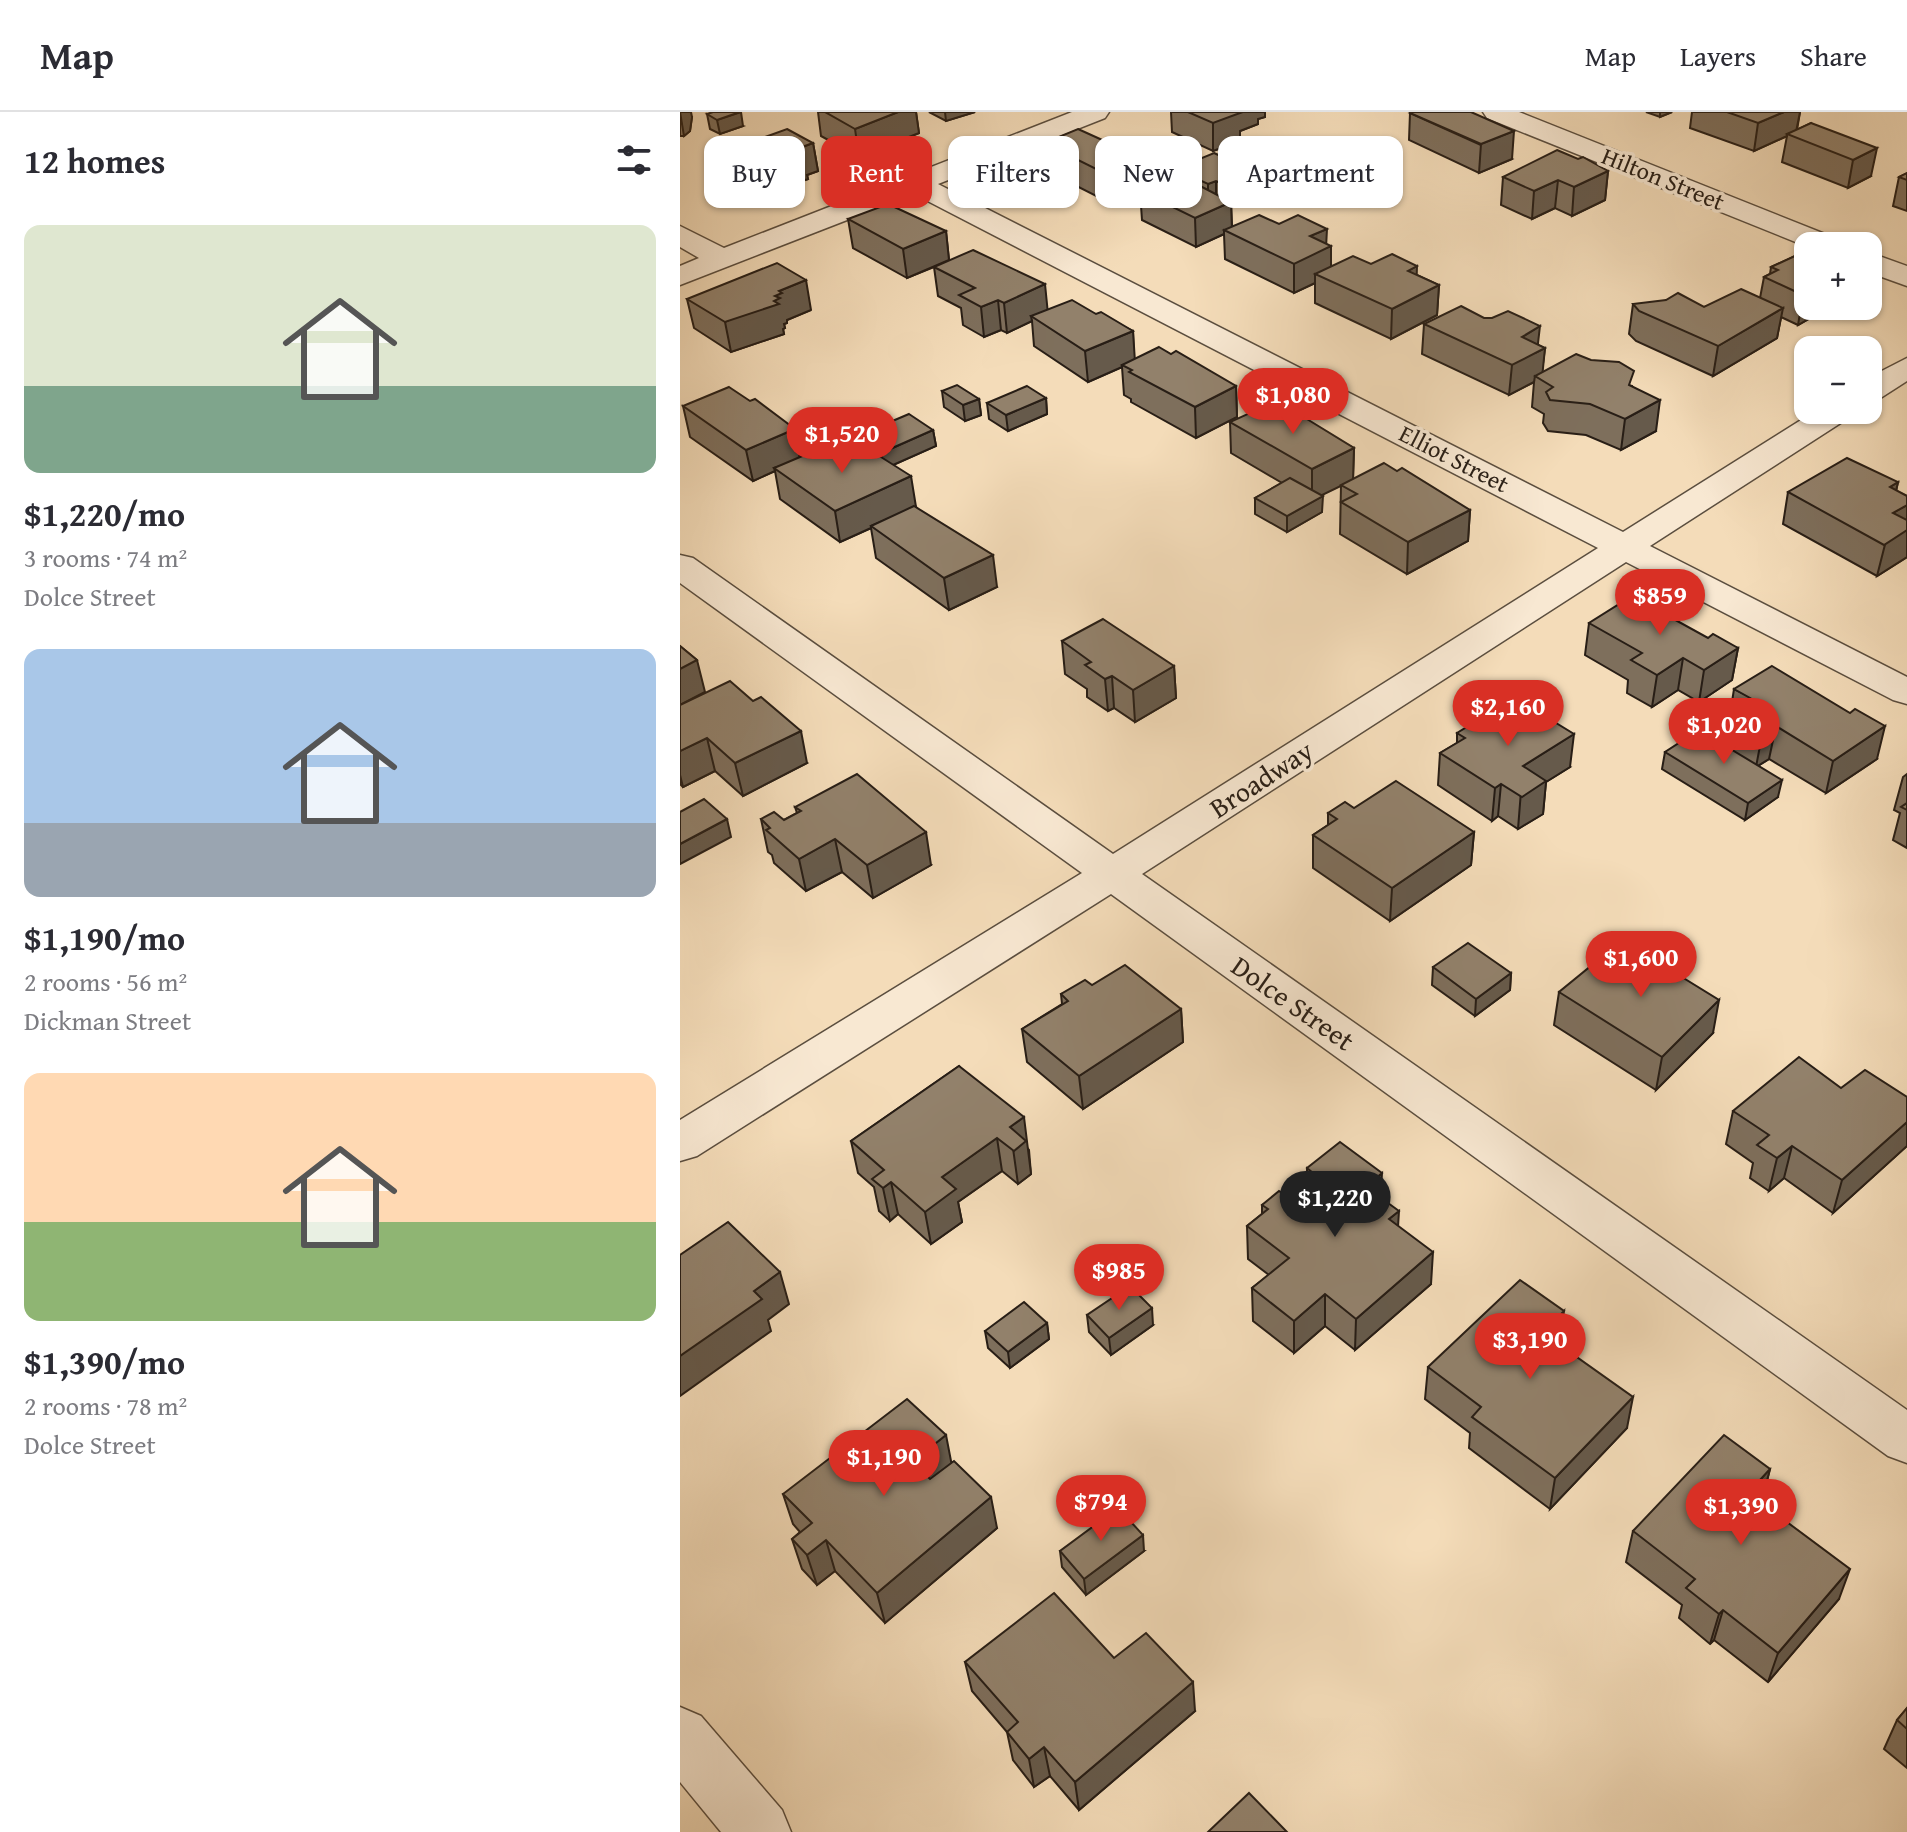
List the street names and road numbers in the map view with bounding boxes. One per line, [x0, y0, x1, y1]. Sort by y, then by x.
street label: Hilton Street [1597, 138, 1730, 219]
street label: Elliot Street [1393, 416, 1516, 501]
street label: Broadway [1201, 730, 1321, 827]
street label: Dolce Street [1223, 945, 1363, 1060]

